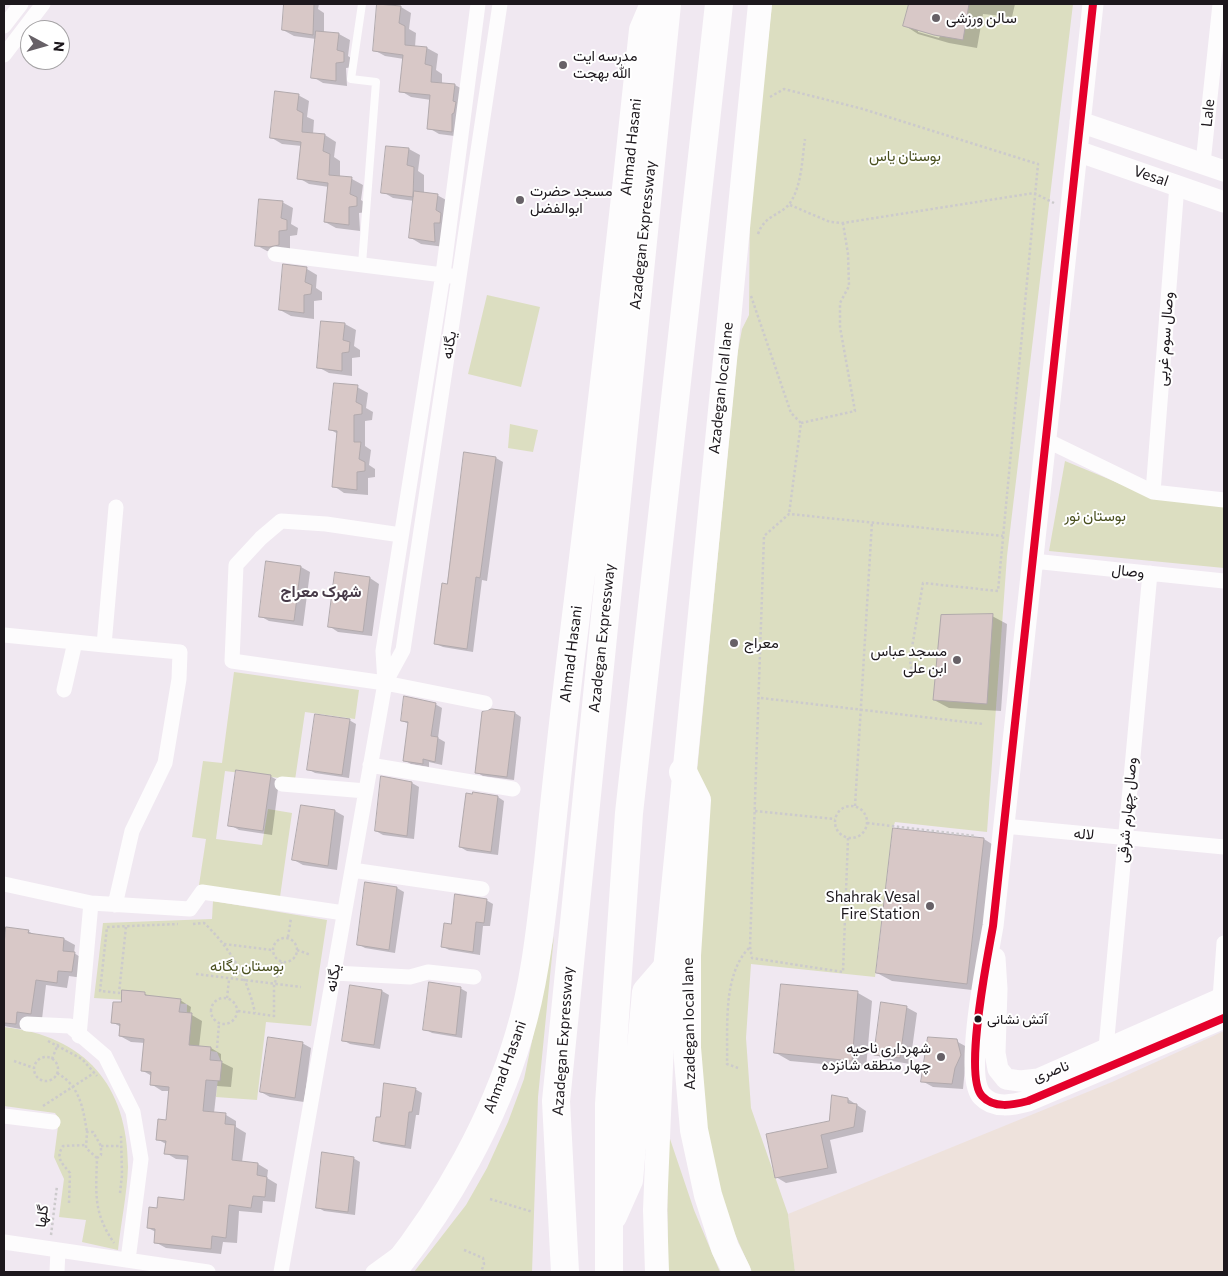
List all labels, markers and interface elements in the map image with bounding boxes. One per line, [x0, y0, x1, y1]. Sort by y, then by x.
place label: سالن ورزشی [946, 9, 1017, 27]
marker: سالن ورزشی [930, 12, 942, 24]
north arrow [20, 20, 70, 70]
text: N [50, 40, 68, 53]
place label: مدرسه ایت الله بهجت [573, 47, 638, 82]
marker: مدرسه ایت الله بهجت [557, 59, 569, 71]
street label: Ahmad Hasani [617, 98, 645, 196]
street label: Lale [1198, 98, 1218, 128]
park label: بوستان یاس [869, 147, 941, 165]
street label: Azadegan Expressway [626, 160, 660, 310]
street label: Vesal [1131, 162, 1171, 190]
place label: مسجد حضرت ابوالفضل [530, 182, 612, 217]
marker: مسجد حضرت ابوالفضل [514, 194, 526, 206]
street label: وصال سوم غربی [1153, 291, 1177, 387]
street label: Azadegan local lane [705, 321, 737, 455]
street label: یگانه [438, 330, 460, 360]
park label: بوستان نور [1064, 507, 1126, 525]
street label: وصال [1111, 560, 1145, 582]
street label: Azadegan Expressway [585, 563, 619, 713]
district label: شهرک معراج [280, 582, 362, 602]
street label: Ahmad Hasani [556, 604, 586, 704]
place label: معراج [744, 634, 779, 652]
marker: معراج [728, 637, 740, 649]
place label: مسجد عباس ابن علی [871, 642, 947, 677]
marker: مسجد عباس ابن علی [951, 654, 963, 666]
street label: وصال چهارم شرقی [1113, 756, 1141, 864]
street label: لاله [1073, 824, 1095, 844]
place label: Shahrak Vesal Fire Station [826, 888, 920, 923]
marker: Shahrak Vesal Fire Station [924, 900, 936, 912]
park label: بوستان یگانه [210, 957, 284, 975]
street label: Azadegan local lane [679, 958, 699, 1090]
street label: یگانه [322, 962, 344, 994]
street label: Azadegan Expressway [549, 966, 577, 1116]
place label: آتش نشانی [987, 1011, 1048, 1027]
marker: آتش نشانی [973, 1014, 983, 1024]
street label: Ahmad Hasani [480, 1018, 530, 1116]
place label: شهرداری ناحیه چهار منطقه شانزده [821, 1039, 931, 1074]
marker: شهرداری ناحیه چهار منطقه شانزده [935, 1051, 947, 1063]
street label: ناصری [1030, 1056, 1072, 1086]
street label: گلها [32, 1204, 52, 1228]

